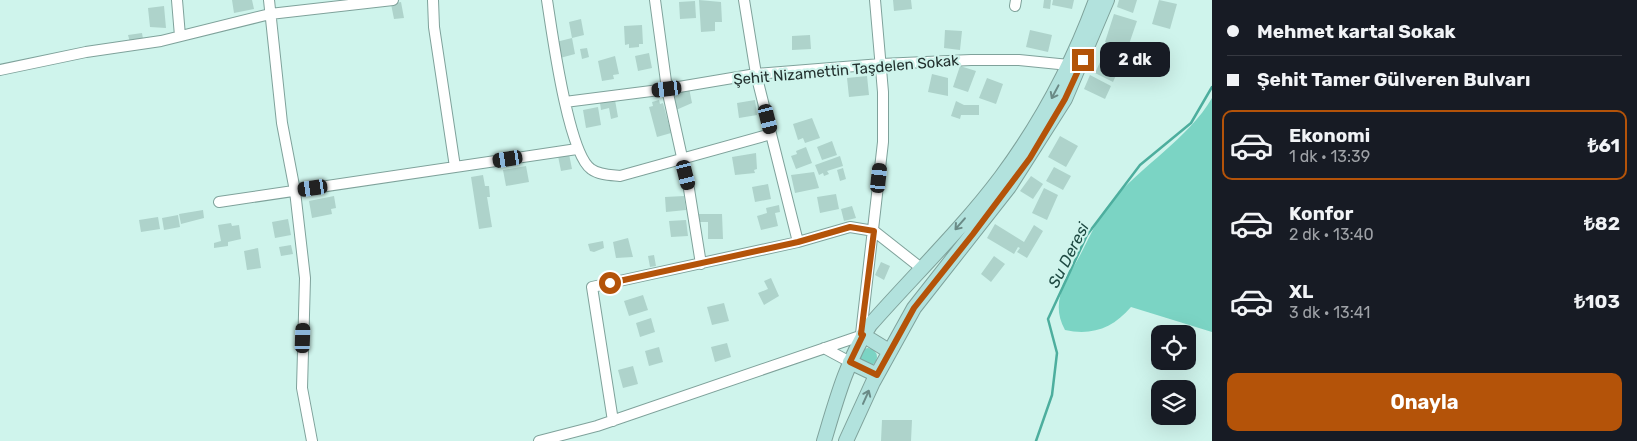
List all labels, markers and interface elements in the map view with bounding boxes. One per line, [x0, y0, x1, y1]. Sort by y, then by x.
text: Mehmet kartal Sokak [1257, 20, 1456, 43]
callout: 2 dk [1100, 42, 1170, 78]
route end [1072, 49, 1094, 71]
text: 2 dk [1118, 50, 1152, 69]
street label: Şehit Nizamettin Taşdelen Sokak [732, 51, 960, 89]
text: Şehit Tamer Gülveren Bulvarı [1257, 68, 1530, 91]
car [651, 80, 682, 98]
one-way arrow [1050, 84, 1059, 99]
car [757, 103, 778, 135]
icon: car [1229, 123, 1274, 168]
text: Ekonomi [1289, 124, 1370, 147]
text: ₺61 [1588, 134, 1620, 157]
text: 1 dk · 13:39 [1289, 147, 1370, 166]
car [492, 149, 523, 169]
car [675, 159, 696, 191]
car [869, 162, 888, 194]
car [297, 178, 328, 198]
icon: car [1229, 201, 1274, 246]
text: Konfor [1289, 202, 1353, 225]
text: ₺82 [1584, 212, 1620, 235]
one-way arrow [955, 217, 966, 230]
water label: Su Deresi [1044, 219, 1093, 291]
text: 2 dk · 13:40 [1289, 225, 1374, 244]
route start [599, 272, 621, 294]
icon: car [1229, 279, 1274, 324]
text: XL [1289, 280, 1313, 303]
text: ₺103 [1574, 290, 1620, 313]
text: 3 dk · 13:41 [1289, 303, 1370, 322]
car [294, 323, 311, 353]
map controls [1151, 325, 1196, 425]
button: locate [1151, 325, 1196, 370]
button: Onayla [1227, 373, 1622, 431]
button: layers [1151, 380, 1196, 425]
one-way arrow [862, 390, 872, 405]

